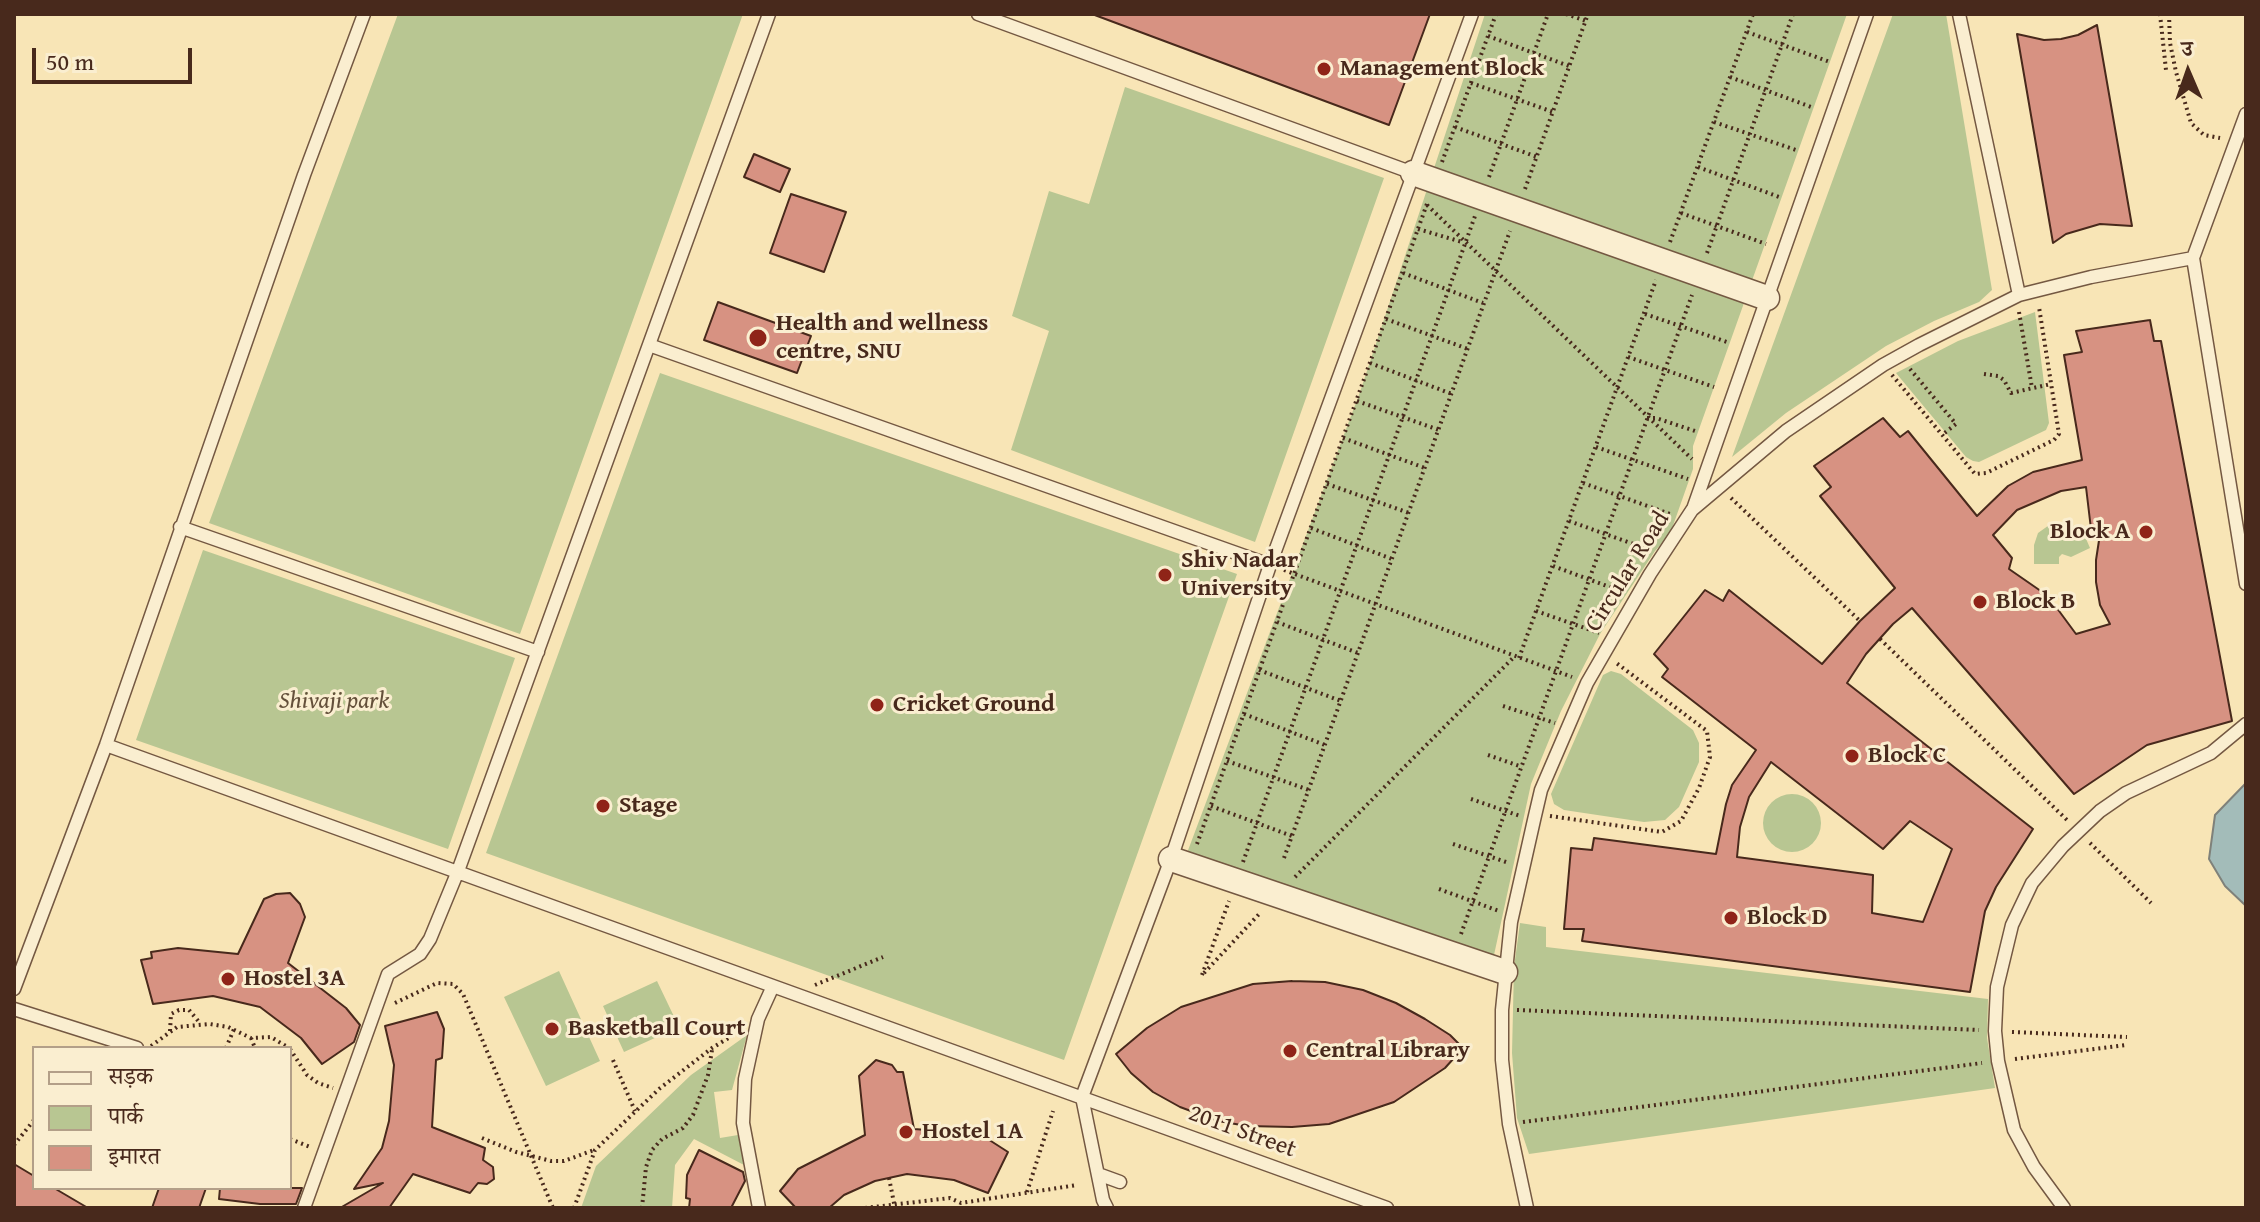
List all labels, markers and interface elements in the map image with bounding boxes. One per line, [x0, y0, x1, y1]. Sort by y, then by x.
scale bar [36, 32, 196, 82]
north arrow [2148, 32, 2228, 112]
text: उ [2181, 32, 2193, 64]
text: 50 m [46, 44, 94, 79]
place label: Management Block [1340, 55, 1544, 83]
marker: Management Block [1315, 60, 1333, 78]
place label: Health and wellness centre, SNU [776, 310, 988, 366]
marker: Health and wellness centre, SNU [747, 327, 769, 349]
street label: Circular Road [1580, 507, 1676, 637]
place label: Block A [2050, 518, 2130, 546]
marker: Block A [2137, 523, 2155, 541]
place label: Shiv Nadar University [1181, 547, 1298, 603]
marker: Shiv Nadar University [1156, 566, 1174, 584]
place label: Block B [1996, 588, 2076, 616]
marker: Block B [1971, 593, 1989, 611]
park label: Shivaji park [279, 688, 389, 716]
place label: Cricket Ground [893, 691, 1055, 719]
marker: Cricket Ground [868, 696, 886, 714]
place label: Block C [1868, 742, 1946, 770]
marker: Block C [1843, 747, 1861, 765]
place label: Stage [619, 792, 677, 820]
marker: Stage [594, 797, 612, 815]
place label: Block D [1747, 904, 1827, 932]
marker: Block D [1722, 909, 1740, 927]
place label: Hostel 3A [244, 965, 345, 993]
marker: Hostel 3A [219, 970, 237, 988]
place label: Basketball Court [568, 1015, 745, 1043]
marker: Basketball Court [543, 1020, 561, 1038]
place label: Central Library [1306, 1037, 1470, 1065]
marker: Central Library [1281, 1042, 1299, 1060]
legend [32, 1046, 292, 1190]
text: सड़क [108, 1058, 153, 1093]
text: पार्क [108, 1098, 143, 1133]
street label: 2011 Street [1184, 1099, 1300, 1165]
place label: Hostel 1A [922, 1118, 1023, 1146]
marker: Hostel 1A [897, 1123, 915, 1141]
text: इमारत [108, 1138, 160, 1173]

